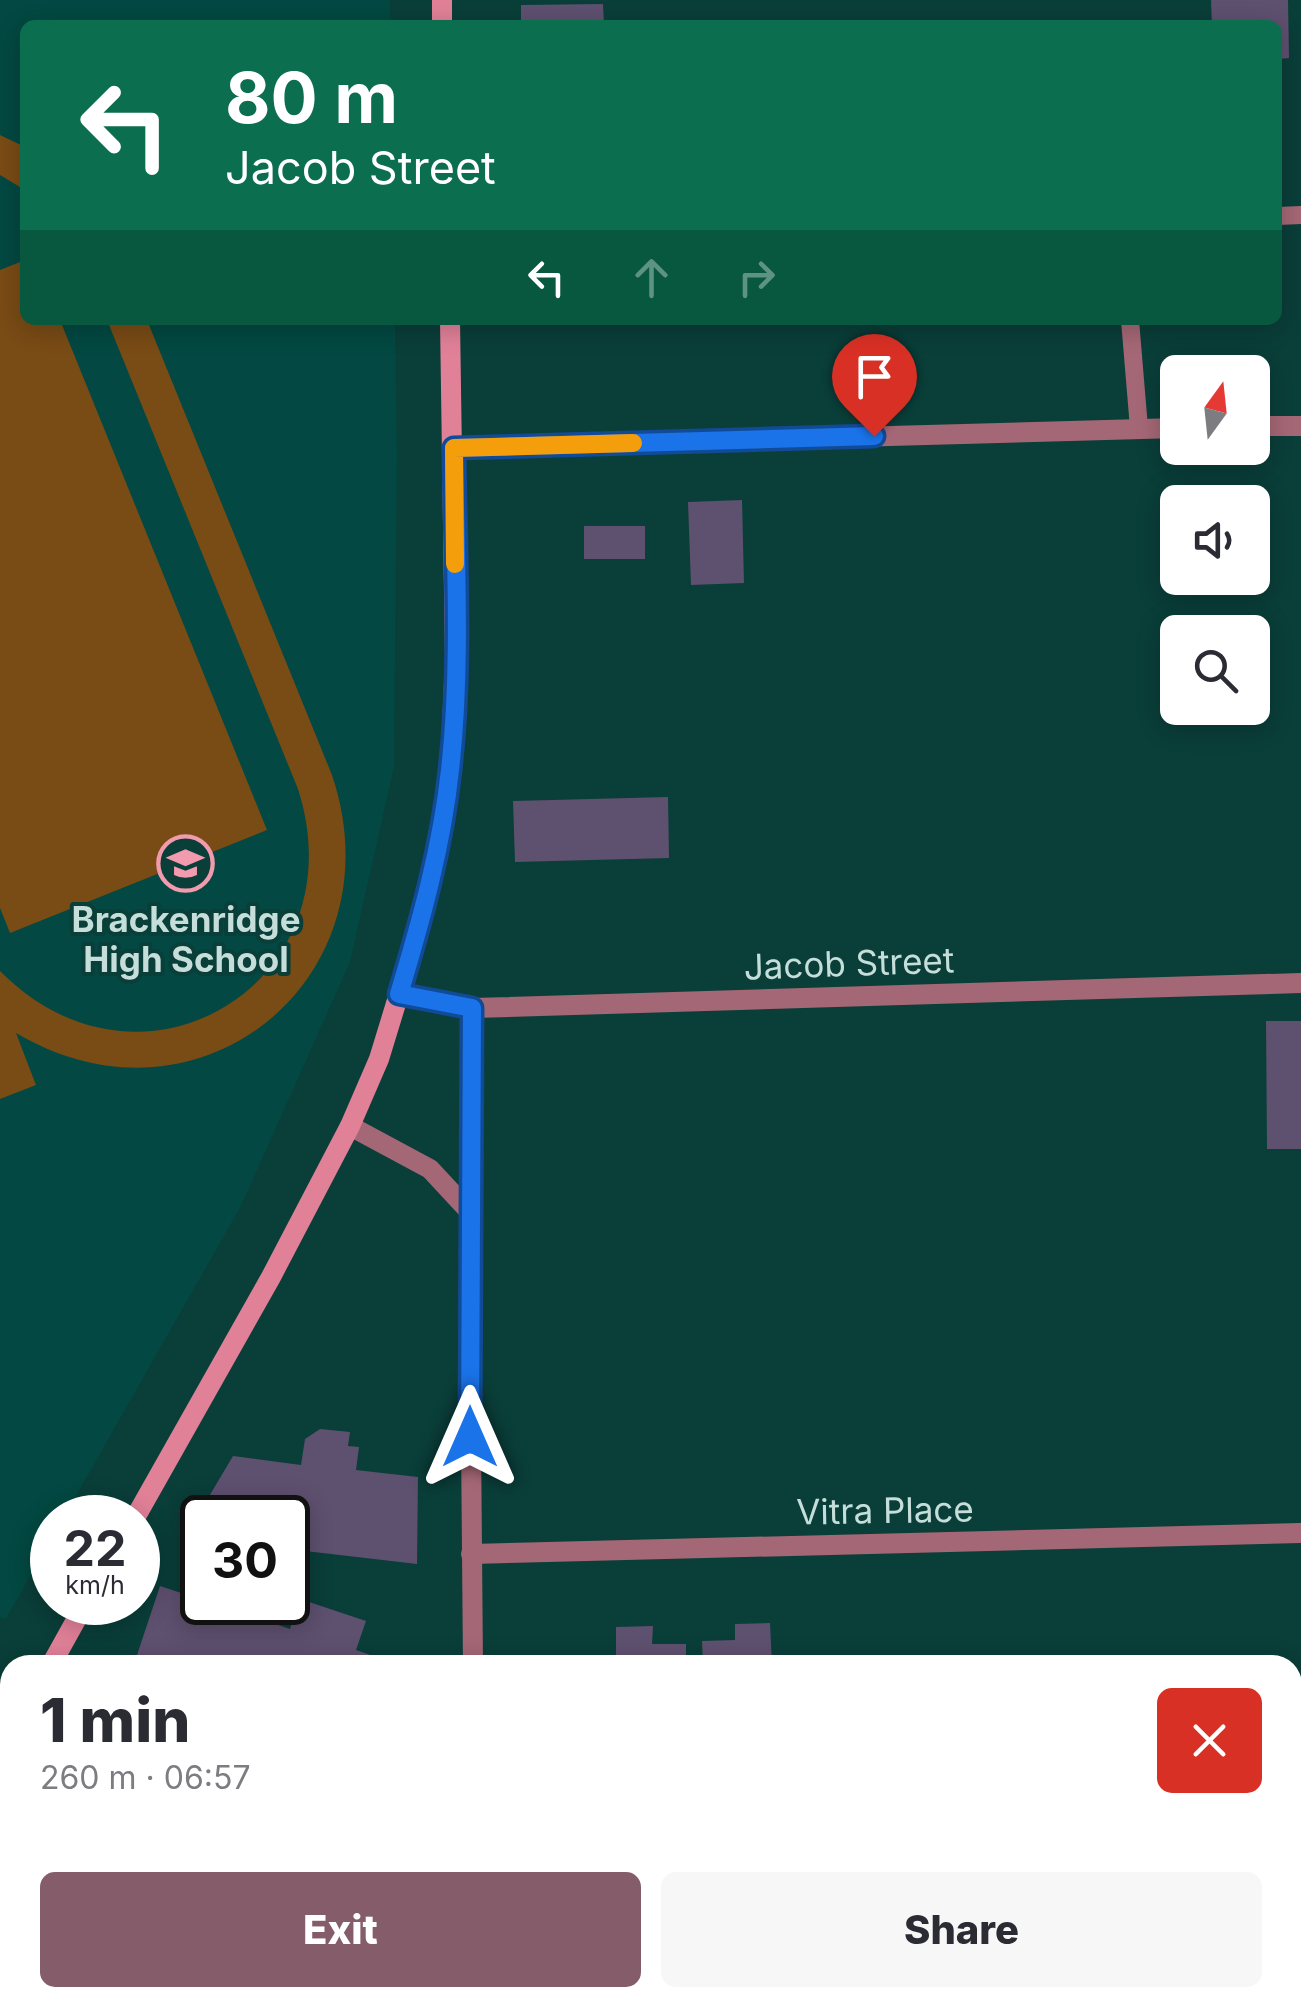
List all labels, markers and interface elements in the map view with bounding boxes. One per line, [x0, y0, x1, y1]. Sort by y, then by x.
text: 80 m [225, 55, 398, 140]
icon: left [60, 60, 190, 190]
text: Jacob Street [225, 140, 496, 195]
icon: left [519, 250, 574, 305]
icon: ahead [624, 250, 679, 305]
icon: right [729, 250, 784, 305]
pin [832, 334, 917, 437]
icon: arrive [847, 349, 902, 404]
north arrow [1160, 355, 1270, 465]
map controls [1160, 355, 1270, 725]
button: sound [1160, 485, 1270, 595]
button: search [1160, 615, 1270, 725]
school or university icon: Brackenridge High School [156, 834, 216, 894]
place label: Brackenridge High School [71, 898, 301, 980]
street label: Jacob Street [743, 938, 955, 988]
position arrow [418, 1385, 522, 1489]
street label: Vitra Place [796, 1487, 974, 1533]
speed limit sign: 30 [180, 1495, 310, 1625]
text: 22 [64, 1518, 127, 1578]
text: km/h [65, 1570, 125, 1600]
text: 1 min [40, 1684, 190, 1756]
button: close [1157, 1688, 1262, 1793]
text: 260 m · 06:57 [40, 1758, 251, 1797]
button: Exit [40, 1872, 641, 1987]
button: Share [661, 1872, 1262, 1987]

